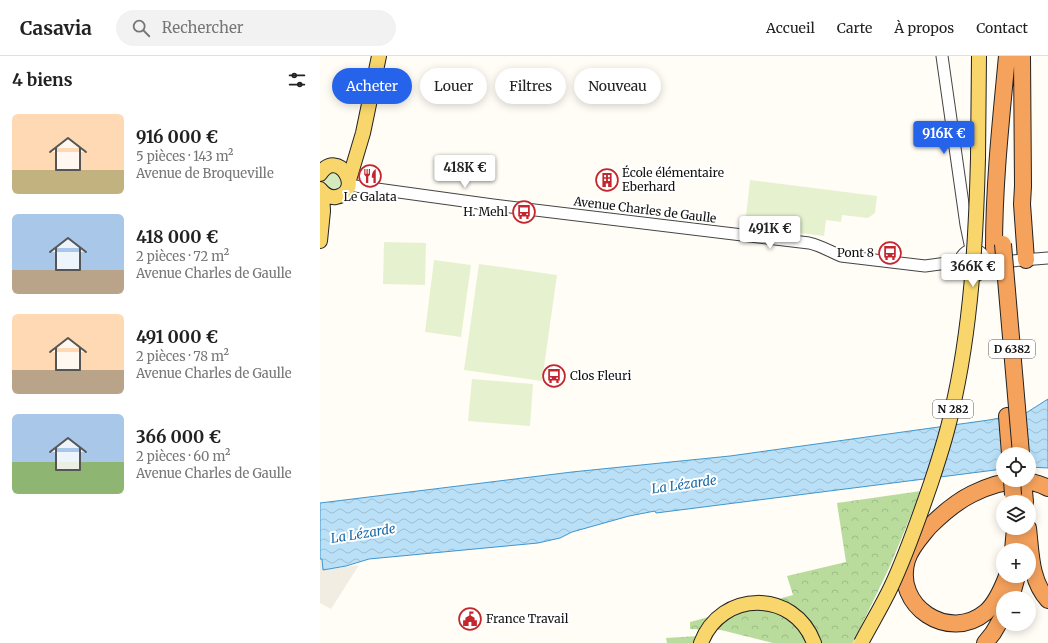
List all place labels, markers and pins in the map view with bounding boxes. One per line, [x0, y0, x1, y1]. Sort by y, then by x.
pin: 916K € [911, 121, 977, 155]
pin: 418K € [432, 155, 498, 189]
restaurant icon: Le Galata [357, 163, 383, 189]
place label: École élémentaire Eberhard [622, 165, 724, 194]
building icon: École élémentaire Eberhard [594, 167, 620, 193]
place label: Le Galata [343, 189, 397, 204]
bus stop icon: H. Mehl [511, 199, 537, 225]
place label: H. Mehl [463, 204, 508, 219]
pin: 491K € [737, 216, 803, 250]
bus stop icon: Pont 8 [877, 240, 903, 266]
place label: Pont 8 [837, 245, 874, 260]
pin: 366K € [940, 254, 1006, 288]
bus stop icon: Clos Fleuri [541, 363, 567, 389]
place label: Clos Fleuri [570, 368, 631, 383]
public building icon: France Travail [457, 606, 483, 632]
place label: France Travail [486, 611, 569, 626]

